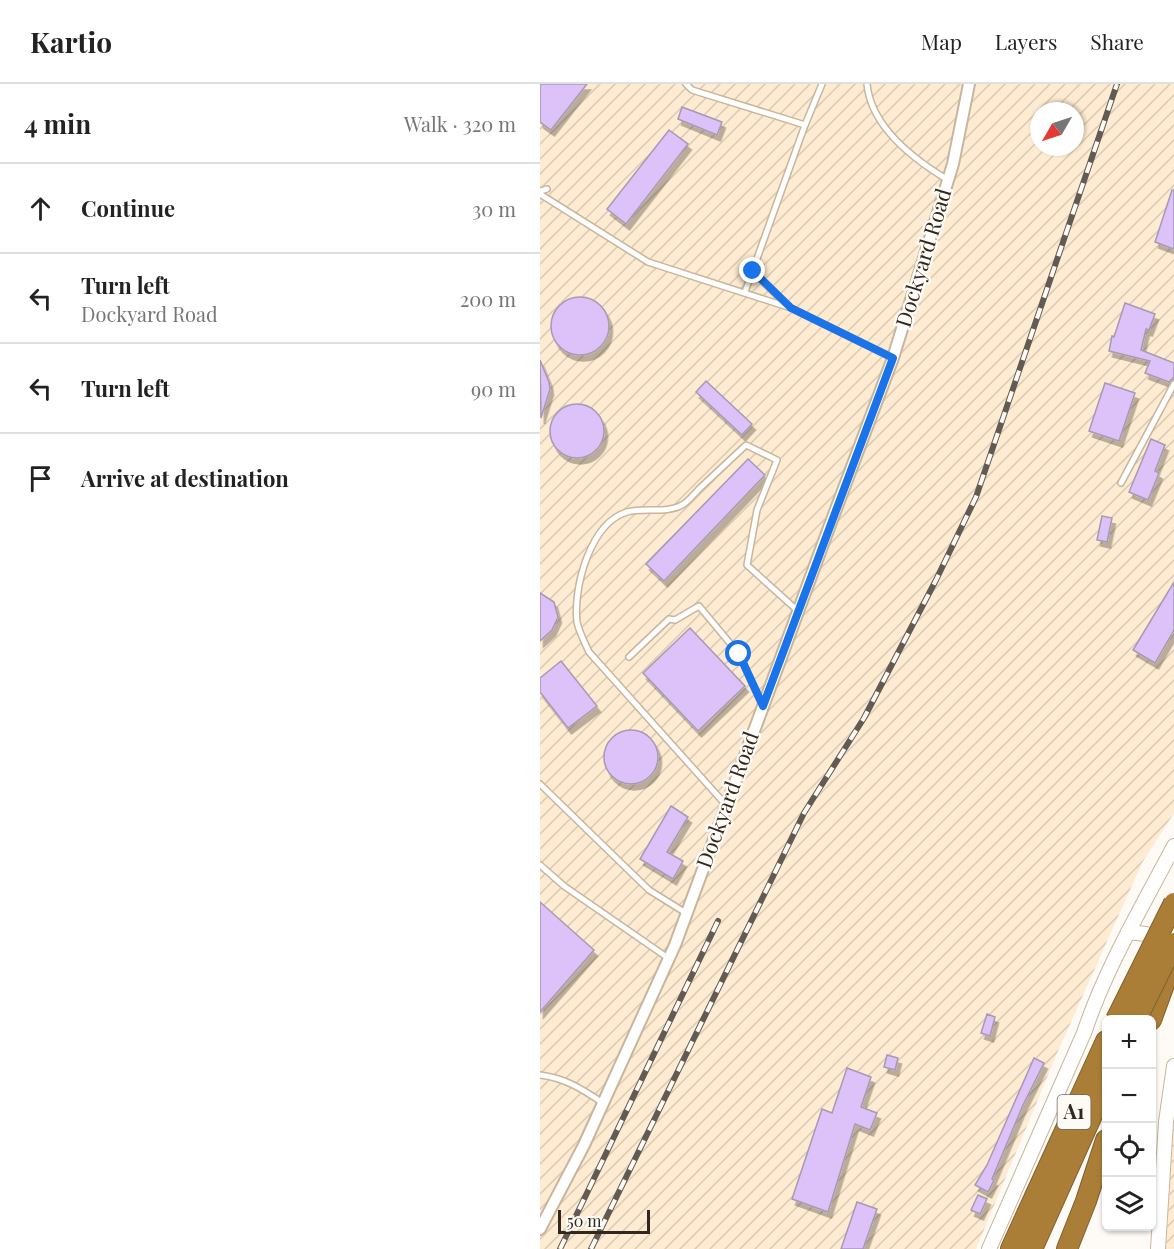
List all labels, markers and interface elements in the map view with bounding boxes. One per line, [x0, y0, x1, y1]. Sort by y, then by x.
text: Kartio [30, 23, 112, 60]
text: Map [921, 27, 962, 55]
text: Layers [995, 27, 1057, 55]
text: Share [1090, 27, 1144, 55]
north arrow [1030, 102, 1084, 156]
text: 4 min [24, 106, 91, 141]
text: Walk · 320 m [404, 110, 516, 137]
street label: Dockyard Road [888, 185, 956, 330]
icon: ahead [24, 192, 57, 225]
text: Continue [81, 193, 175, 223]
text: 30 m [472, 195, 516, 222]
route end [739, 257, 765, 283]
text: Turn left [81, 270, 170, 300]
icon: left [24, 282, 57, 315]
text: 200 m [460, 285, 516, 312]
text: Dockyard Road [81, 300, 218, 327]
icon: left [24, 372, 57, 405]
text: Turn left [81, 373, 170, 403]
text: 90 m [471, 375, 516, 402]
icon: arrive [24, 462, 57, 495]
text: Arrive at destination [81, 463, 289, 493]
route start [725, 640, 751, 666]
street label: Dockyard Road [688, 727, 764, 872]
map controls [1102, 1015, 1156, 1231]
button: + [1102, 1015, 1156, 1069]
button: − [1102, 1069, 1156, 1123]
road number: A1 [1058, 1095, 1090, 1129]
button: locate [1102, 1123, 1156, 1177]
button: layers [1102, 1177, 1156, 1231]
scale bar [558, 1207, 650, 1234]
text: 50 m [567, 1210, 601, 1231]

